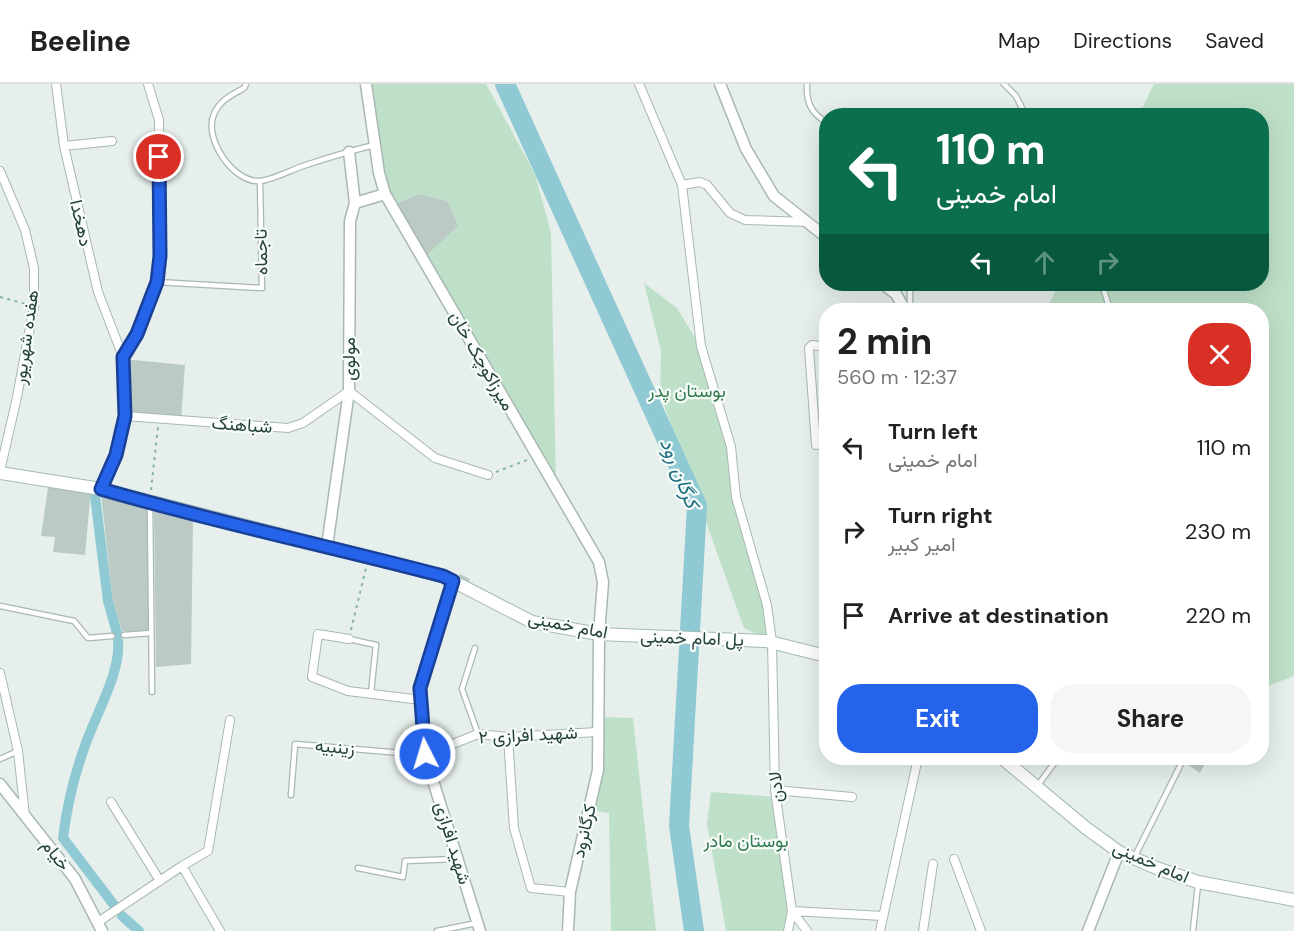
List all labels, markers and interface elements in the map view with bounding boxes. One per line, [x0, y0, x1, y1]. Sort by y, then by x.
text: Beeline [30, 23, 131, 60]
text: Map [998, 27, 1040, 55]
text: Directions [1073, 27, 1172, 55]
text: Saved [1205, 27, 1264, 55]
text: 110 m [936, 122, 1046, 177]
pin [133, 131, 184, 182]
icon: left [837, 132, 915, 210]
icon: arrive [142, 140, 175, 173]
text: امام خمینی [936, 176, 1057, 211]
street label: دهخدا [64, 197, 98, 249]
street label: تاجماه [249, 229, 273, 275]
icon: left [965, 246, 998, 279]
icon: ahead [1028, 246, 1061, 279]
icon: right [1091, 246, 1124, 279]
street label: هفده شهریور [7, 288, 44, 387]
street label: میرزاکوچک خان [444, 307, 520, 415]
text: 2 min [837, 318, 932, 365]
button: close [1188, 323, 1251, 386]
street label: مولوی [337, 337, 361, 381]
text: 560 m · 12:37 [837, 364, 957, 390]
park label: بوستان پدر [647, 379, 726, 403]
street label: شباهنگ [211, 411, 273, 439]
text: Turn left [888, 417, 978, 446]
icon: left [837, 431, 870, 464]
text: 110 m [1197, 433, 1251, 462]
water label: کرگان رود [654, 434, 707, 515]
text: امام خمینی [888, 447, 978, 473]
text: Turn right [888, 501, 993, 530]
icon: right [837, 515, 870, 548]
text: 230 m [1185, 517, 1251, 546]
text: امیر کبیر [888, 531, 956, 557]
icon: arrive [837, 599, 870, 632]
text: Arrive at destination [888, 601, 1109, 630]
text: 220 m [1185, 601, 1251, 630]
street label: امام خمینی [526, 606, 610, 644]
street label: پل امام خمینی [640, 624, 744, 652]
button: Exit [837, 684, 1038, 753]
button: Share [1050, 684, 1251, 753]
street label: شهید افرازی ۲ [478, 720, 578, 750]
position arrow [393, 722, 457, 786]
street label: زینبیه [314, 733, 356, 761]
street label: لادن [763, 771, 789, 803]
street label: شهید افرازی [429, 799, 477, 887]
street label: کرگانرود [566, 802, 602, 860]
park label: بوستان مادر [702, 829, 789, 853]
street label: خیام [36, 834, 76, 876]
street label: امام خمینی [1109, 835, 1193, 889]

